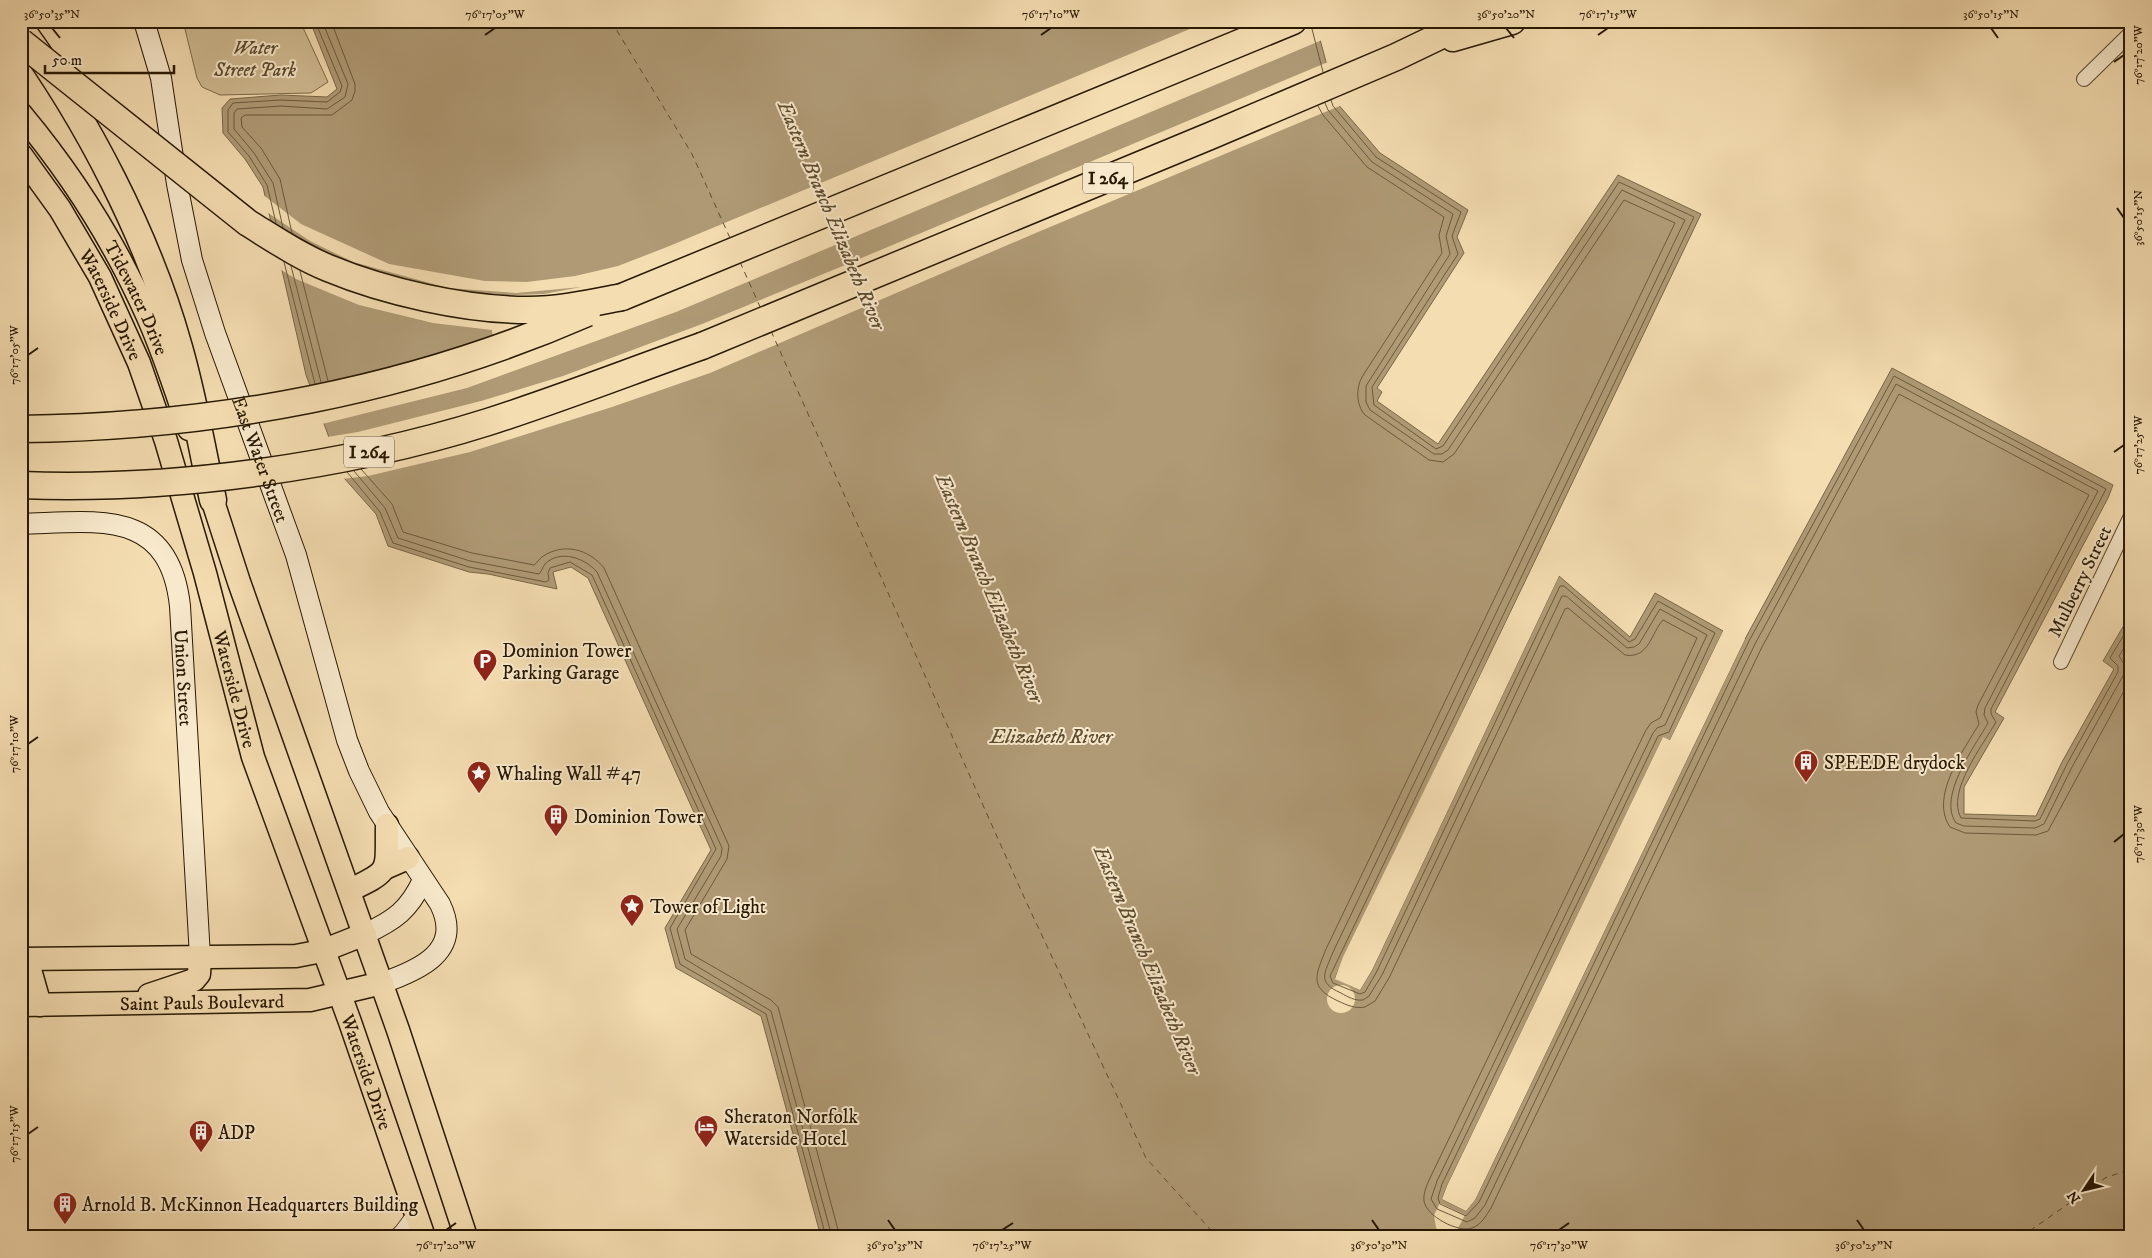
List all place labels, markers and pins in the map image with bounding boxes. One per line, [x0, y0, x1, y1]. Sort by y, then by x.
place label: Dominion Tower Parking Garage [502, 640, 631, 685]
parking icon: Dominion Tower Parking Garage [472, 648, 498, 682]
building icon: SPEEDE drydock [1793, 749, 1819, 783]
place label: SPEEDE drydock [1824, 752, 1966, 775]
place icon: Whaling Wall #47 [466, 760, 492, 794]
place label: Whaling Wall #47 [495, 763, 641, 786]
building icon: Dominion Tower [543, 803, 569, 837]
place label: Dominion Tower [574, 806, 703, 829]
place icon: Tower of Light [619, 893, 645, 927]
place label: Tower of Light [650, 896, 766, 919]
place label: Sheraton Norfolk Waterside Hotel [723, 1106, 858, 1151]
hotel icon: Sheraton Norfolk Waterside Hotel [693, 1114, 719, 1148]
building icon: ADP [188, 1119, 214, 1153]
place label: ADP [218, 1122, 255, 1145]
building icon: Arnold B. McKinnon Headquarters Building [52, 1191, 78, 1225]
place label: Arnold B. McKinnon Headquarters Building [82, 1194, 419, 1218]

